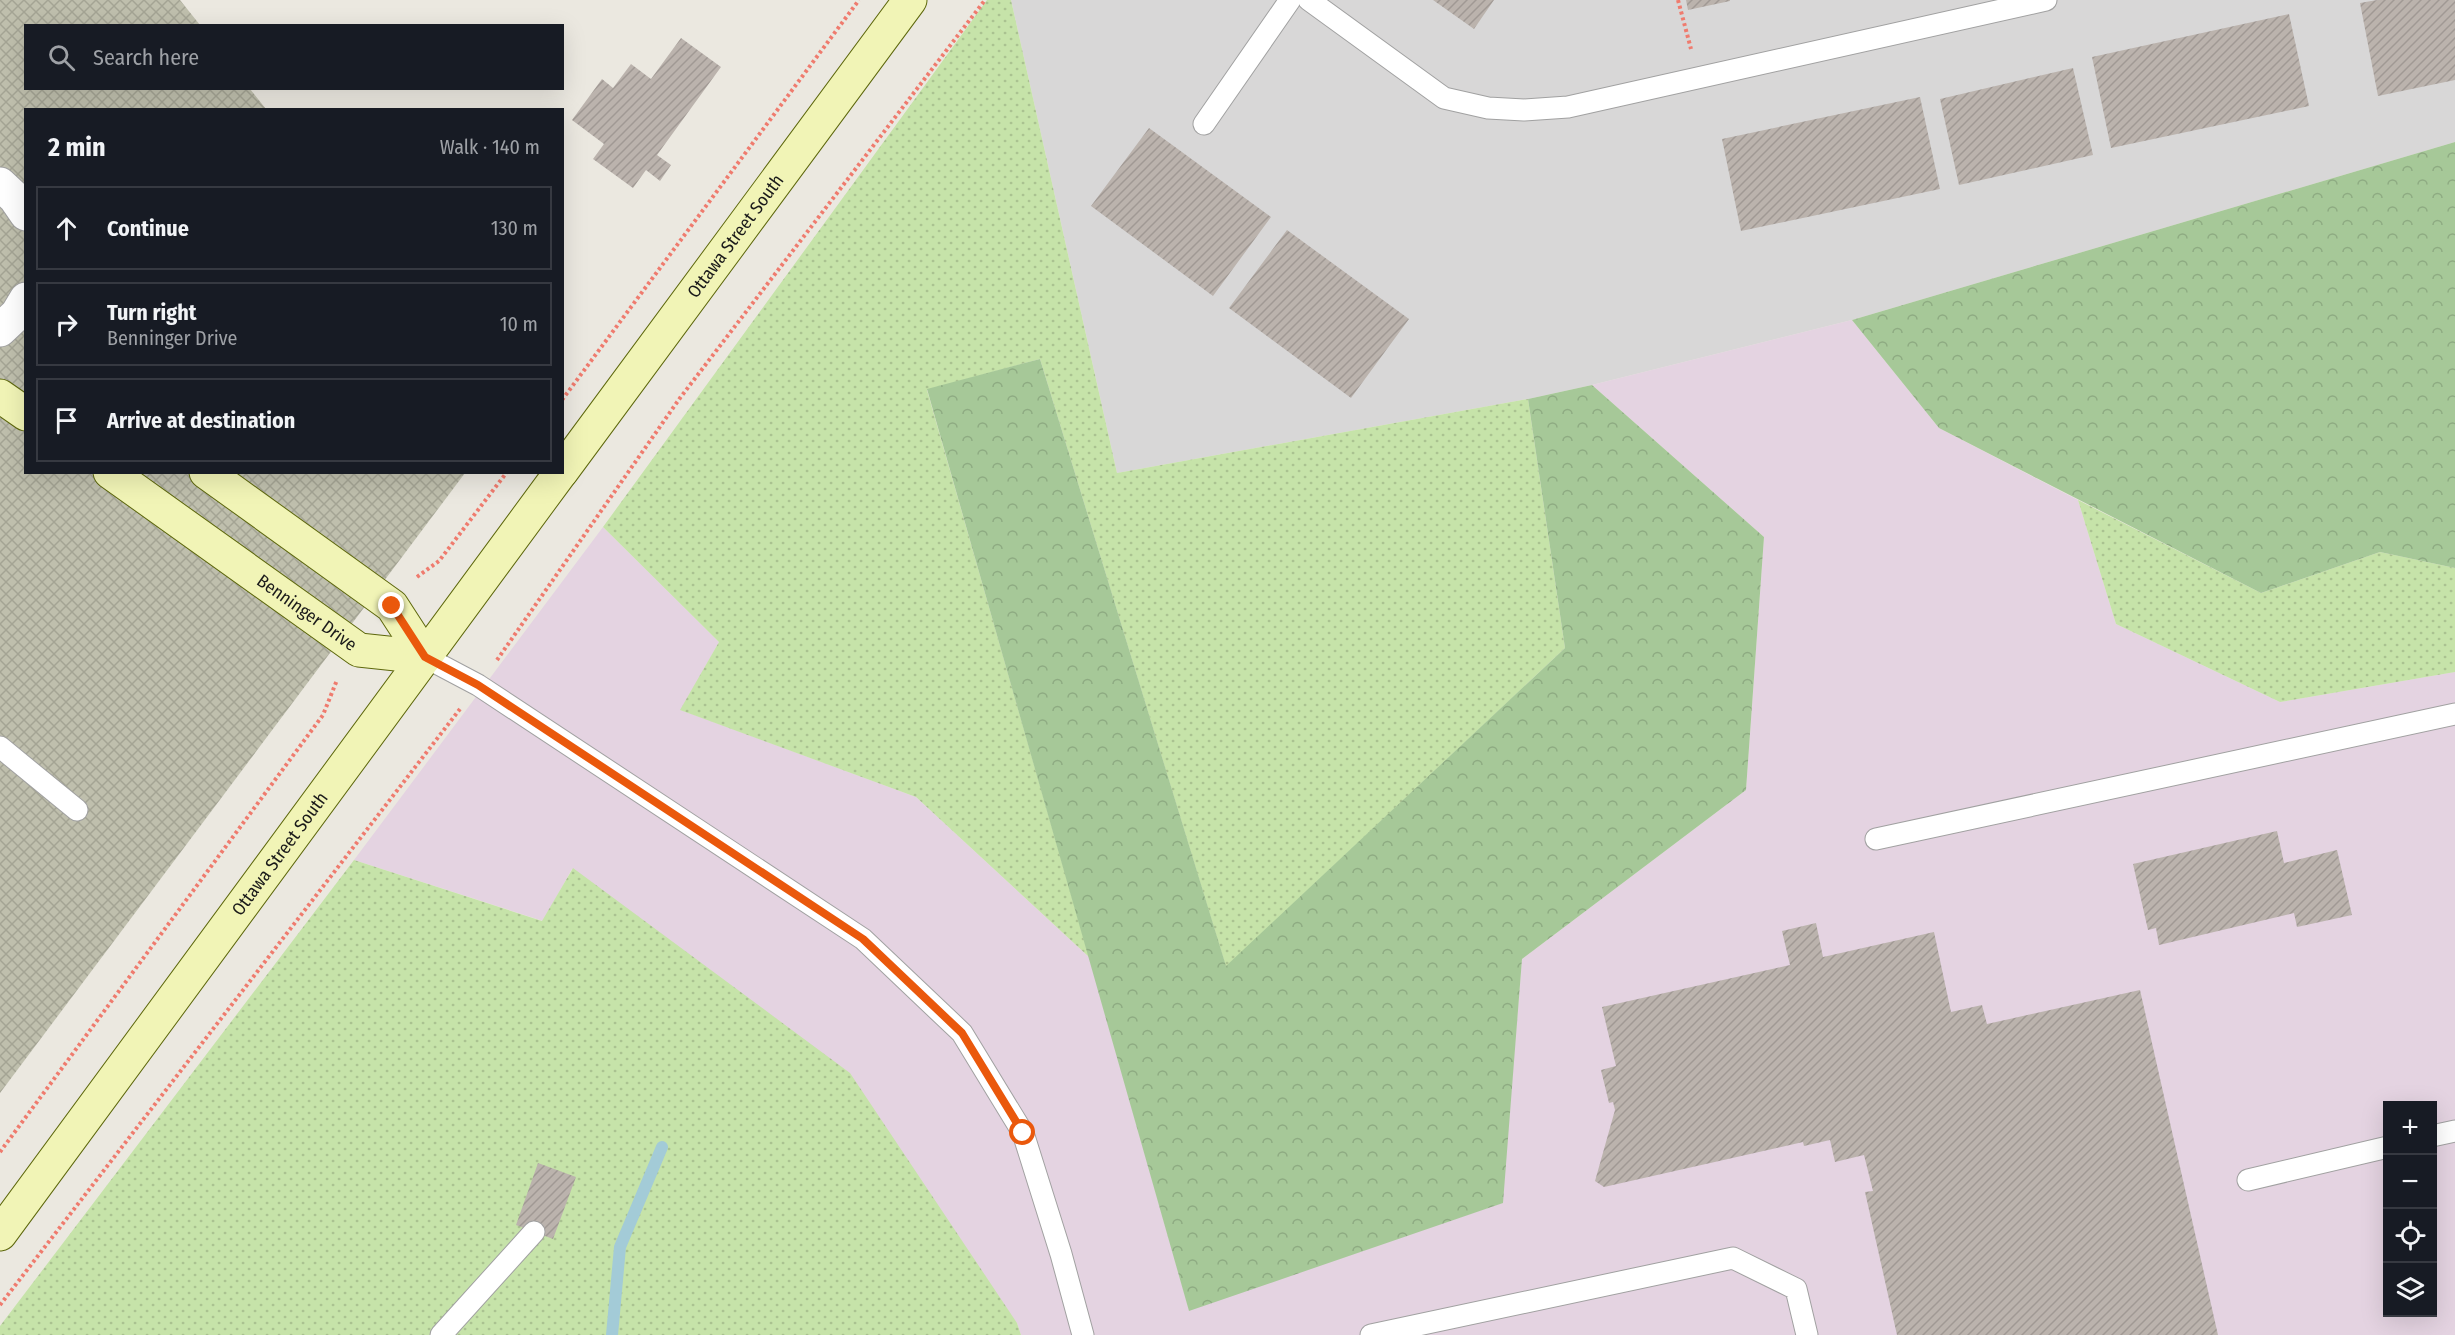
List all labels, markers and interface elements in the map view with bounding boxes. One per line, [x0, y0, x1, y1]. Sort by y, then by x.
search box [24, 24, 564, 90]
icon: search [45, 41, 78, 74]
text: Search here [93, 44, 199, 71]
text: 2 min [48, 132, 106, 163]
text: Walk · 140 m [440, 135, 540, 159]
street label: Ottawa Street South [683, 170, 788, 302]
icon: ahead [50, 212, 83, 245]
text: Continue [107, 215, 189, 242]
text: 130 m [491, 216, 538, 240]
text: Turn right [107, 299, 196, 326]
icon: right [50, 308, 83, 341]
text: 10 m [500, 312, 538, 336]
text: Benninger Drive [107, 326, 237, 350]
icon: arrive [50, 404, 83, 437]
text: Arrive at destination [107, 407, 295, 434]
street label: Benninger Drive [253, 570, 361, 656]
route end [378, 592, 404, 618]
street label: Ottawa Street South [227, 788, 333, 920]
map controls [2383, 1101, 2437, 1317]
button: + [2383, 1101, 2437, 1155]
route start [1009, 1119, 1035, 1145]
button: − [2383, 1155, 2437, 1209]
button: locate [2383, 1209, 2437, 1263]
button: layers [2383, 1263, 2437, 1317]

